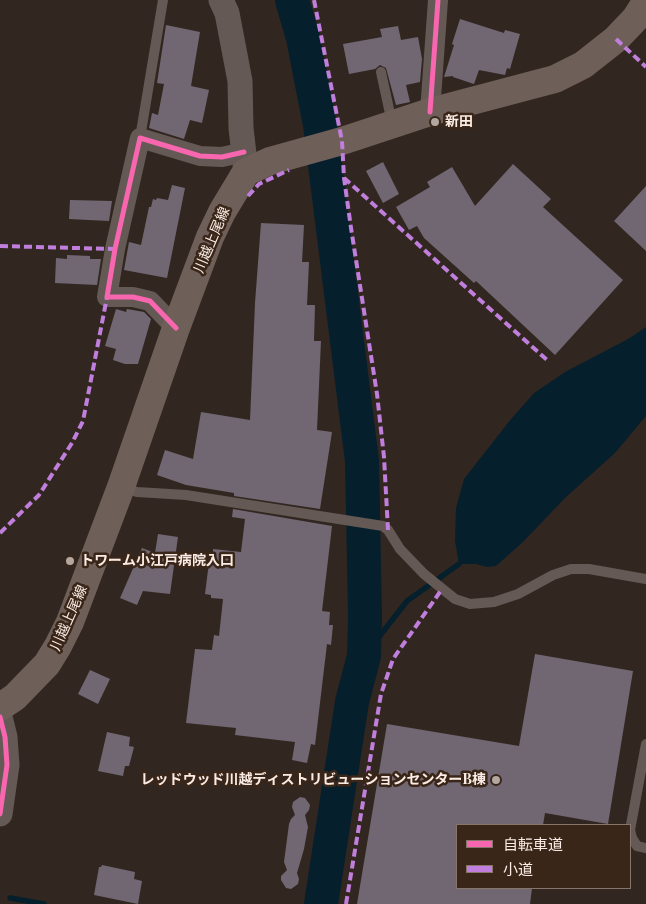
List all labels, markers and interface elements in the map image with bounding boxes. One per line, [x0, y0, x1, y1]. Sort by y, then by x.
place label: 新田 [445, 114, 473, 130]
marker: 新田 [429, 116, 441, 128]
street label: 川越上尾線 [191, 205, 233, 275]
place label: トワーム小江戸病院入口 [80, 553, 234, 569]
marker: トワーム小江戸病院入口 [64, 555, 76, 567]
street label: 川越上尾線 [47, 583, 91, 653]
place label: レッドウッド川越ディストリビューションセンターB棟 [141, 772, 486, 788]
marker: レッドウッド川越ディストリビューションセンターB棟 [490, 774, 502, 786]
legend [456, 824, 631, 889]
text: 自転車道 [503, 834, 563, 854]
text: 小道 [503, 859, 533, 879]

